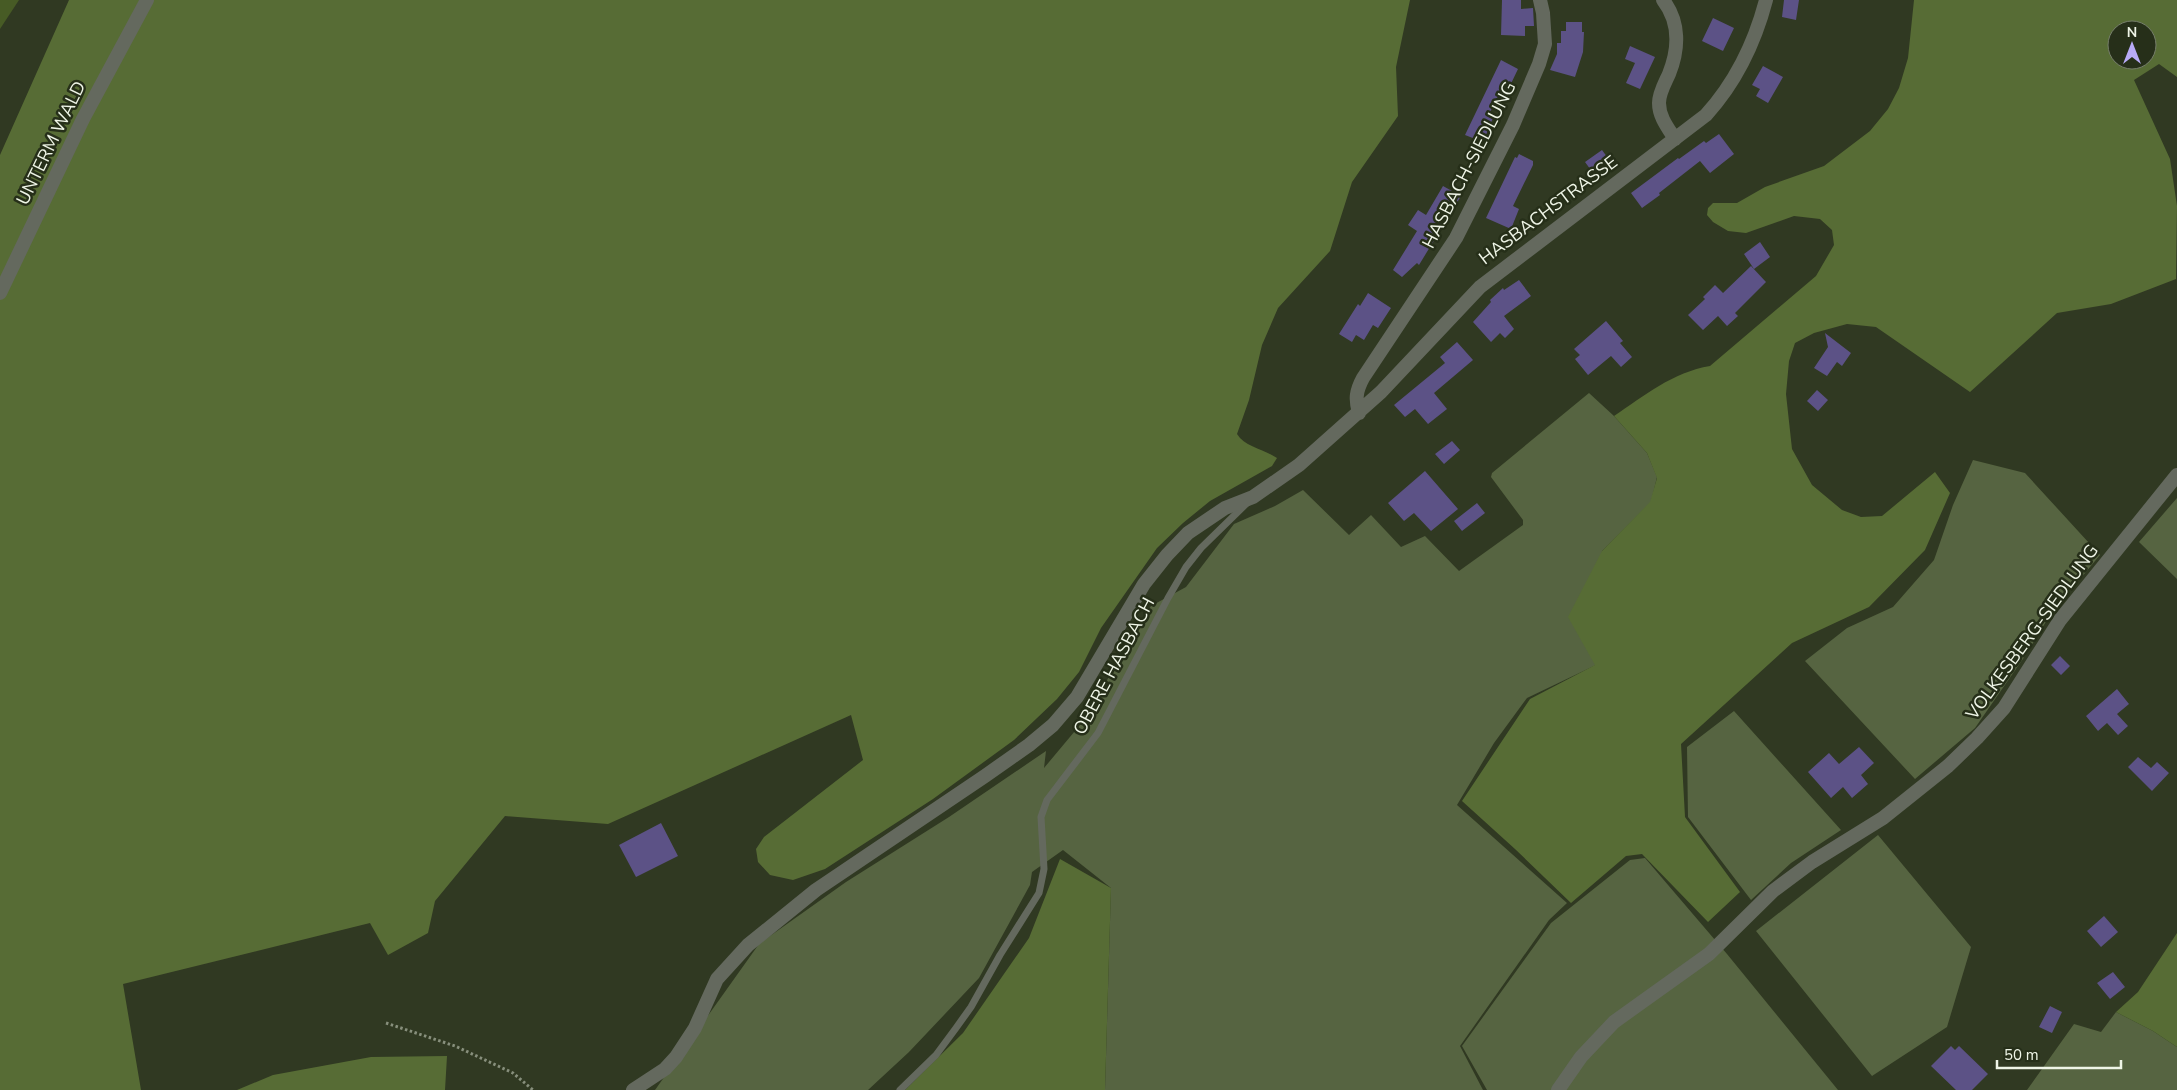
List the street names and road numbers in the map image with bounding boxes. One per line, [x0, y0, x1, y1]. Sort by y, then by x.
street label: UNTERM WALD [11, 77, 91, 209]
street label: HASBACH-SIEDLUNG [1417, 78, 1521, 252]
street label: HASBACHSTRASSE [1474, 150, 1622, 270]
street label: VOLKESBERG-SIEDLUNG [1960, 539, 2104, 725]
street label: OBERE HASBACH [1068, 593, 1160, 739]

